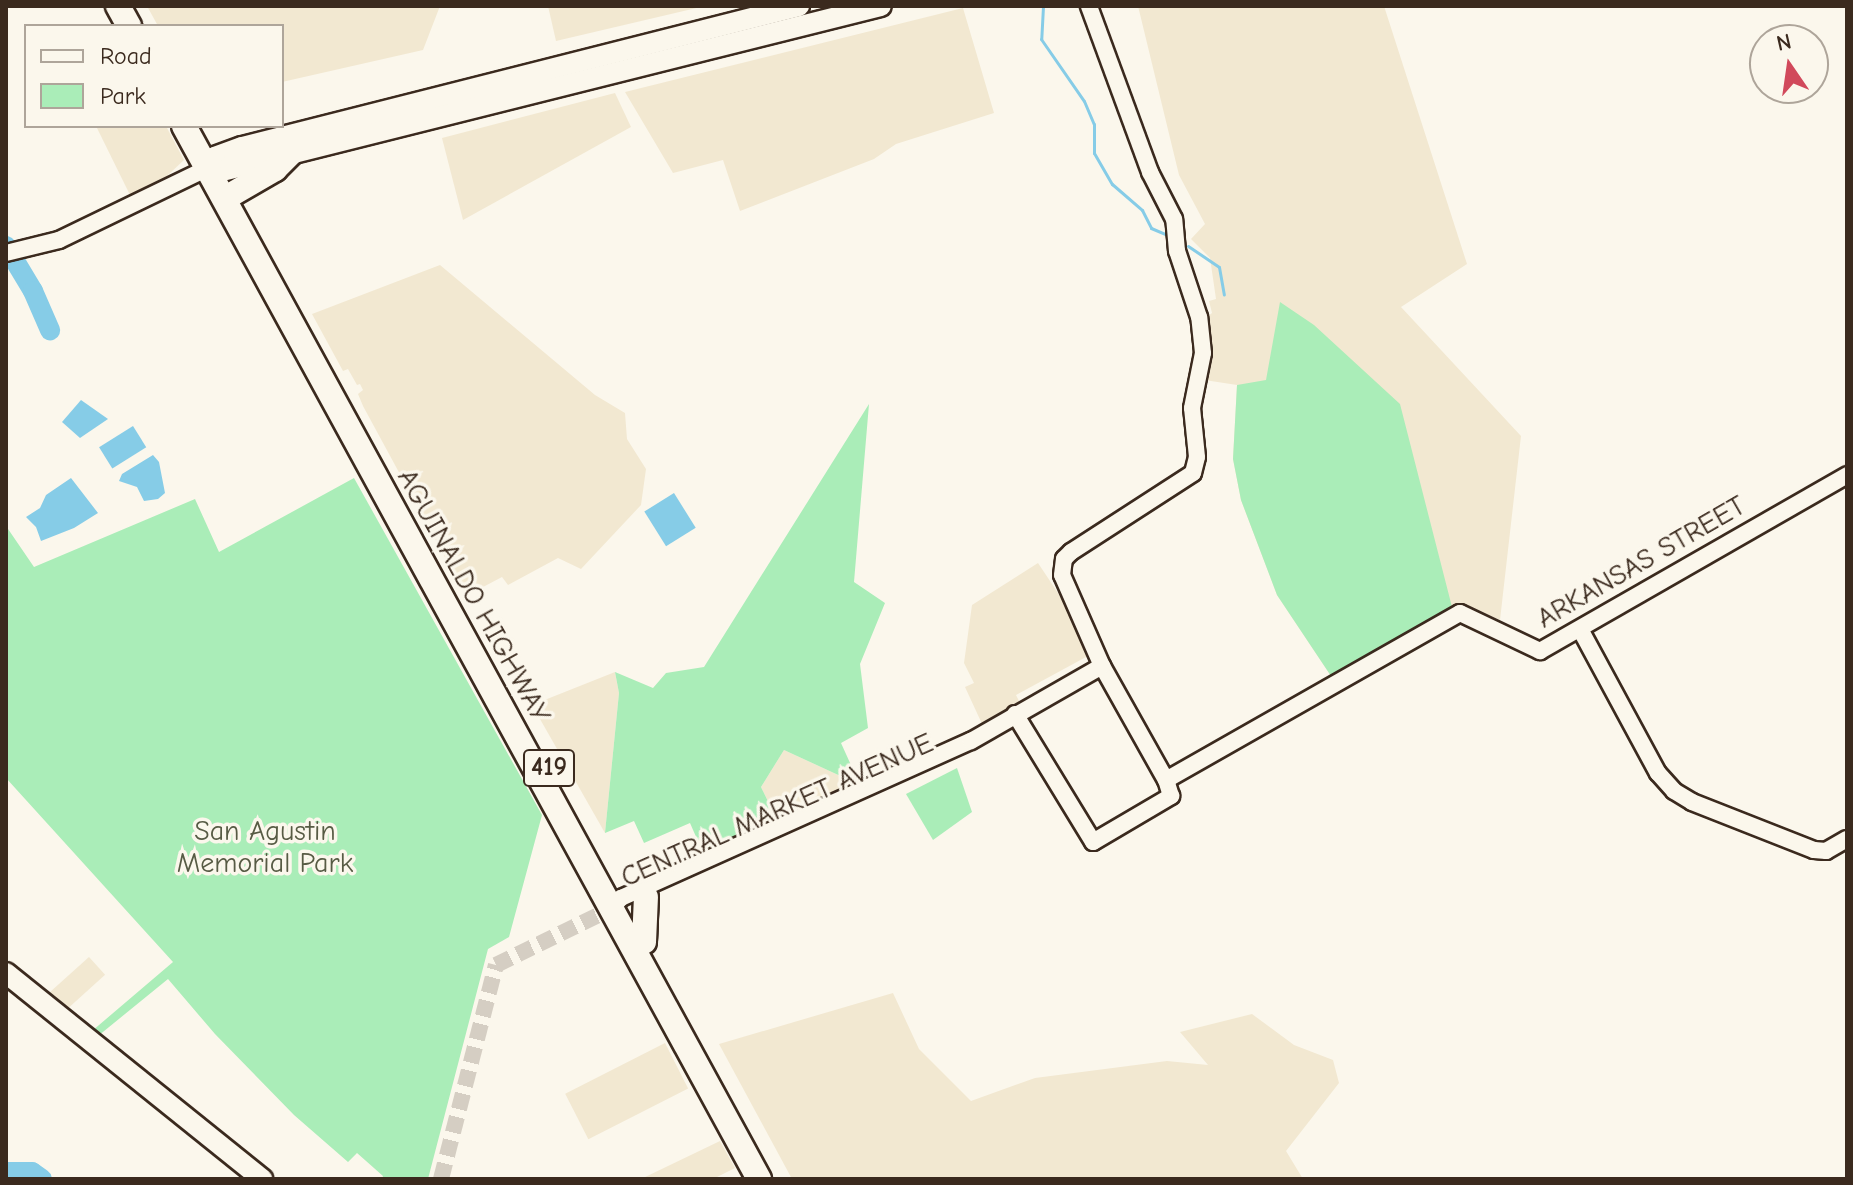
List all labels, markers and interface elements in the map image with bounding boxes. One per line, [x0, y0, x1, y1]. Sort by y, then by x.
legend [24, 24, 284, 128]
north arrow [1749, 24, 1829, 104]
text: N [1774, 28, 1794, 57]
text: Road [100, 42, 152, 70]
text: Park [100, 82, 146, 110]
street label: AGUINALDO HIGHWAY [390, 463, 558, 729]
street label: ARKANSAS STREET [1531, 489, 1751, 635]
street label: CENTRAL MARKET AVENUE [616, 726, 938, 894]
road number: 419 [521, 746, 577, 790]
park label: San Agustin Memorial Park [177, 814, 353, 880]

